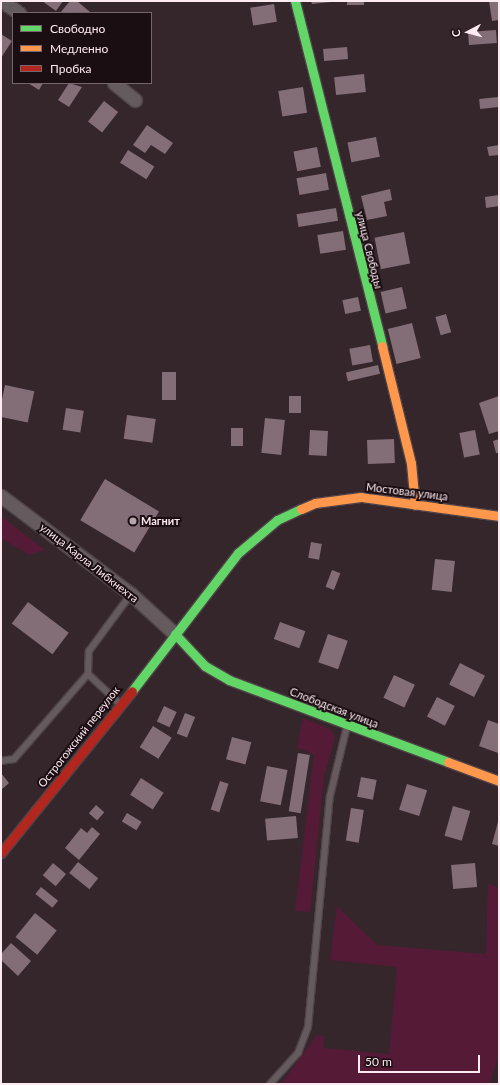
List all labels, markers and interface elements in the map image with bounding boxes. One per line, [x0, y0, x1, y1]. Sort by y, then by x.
legend [12, 12, 152, 84]
north arrow [448, 12, 488, 52]
text: Свободно [50, 21, 105, 36]
text: С [449, 29, 462, 38]
text: Медленно [50, 41, 108, 56]
text: Пробка [50, 61, 91, 76]
street label: улица Свободы [353, 210, 385, 290]
street label: Мостовая улица [365, 480, 449, 504]
place label: Магнит [141, 514, 180, 528]
marker: Магнит [128, 516, 138, 526]
street label: улица Карла Либкнехта [37, 521, 141, 605]
street label: Острогожский переулок [35, 684, 123, 790]
street label: Слободская улица [288, 685, 380, 731]
scale bar [360, 1047, 482, 1073]
text: 50 m [365, 1054, 392, 1069]

